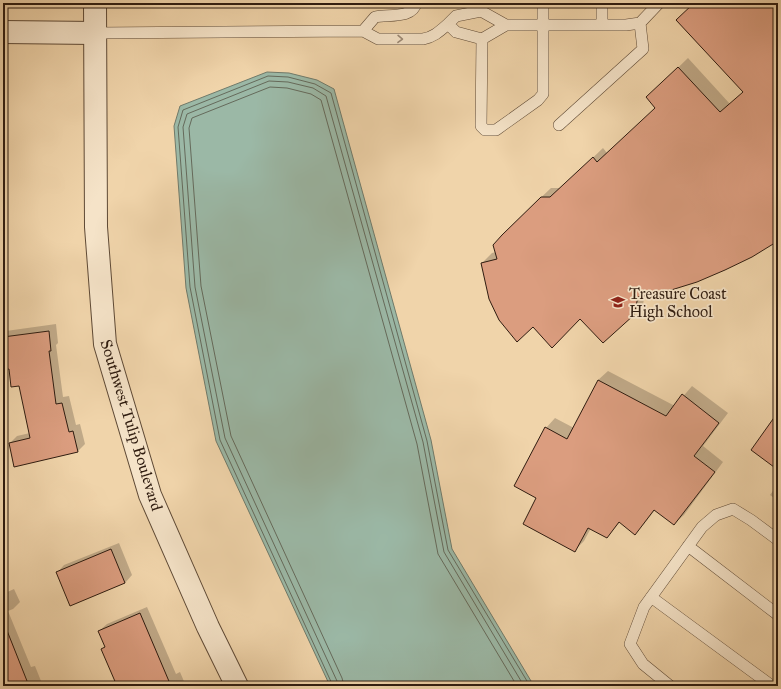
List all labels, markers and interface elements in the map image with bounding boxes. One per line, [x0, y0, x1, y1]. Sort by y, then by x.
one-way arrow [397, 35, 403, 43]
place label: Treasure Coast High School [629, 284, 727, 322]
school or university icon: Treasure Coast High School [610, 294, 626, 310]
street label: Southwest Tulip Boulevard [96, 337, 167, 513]

